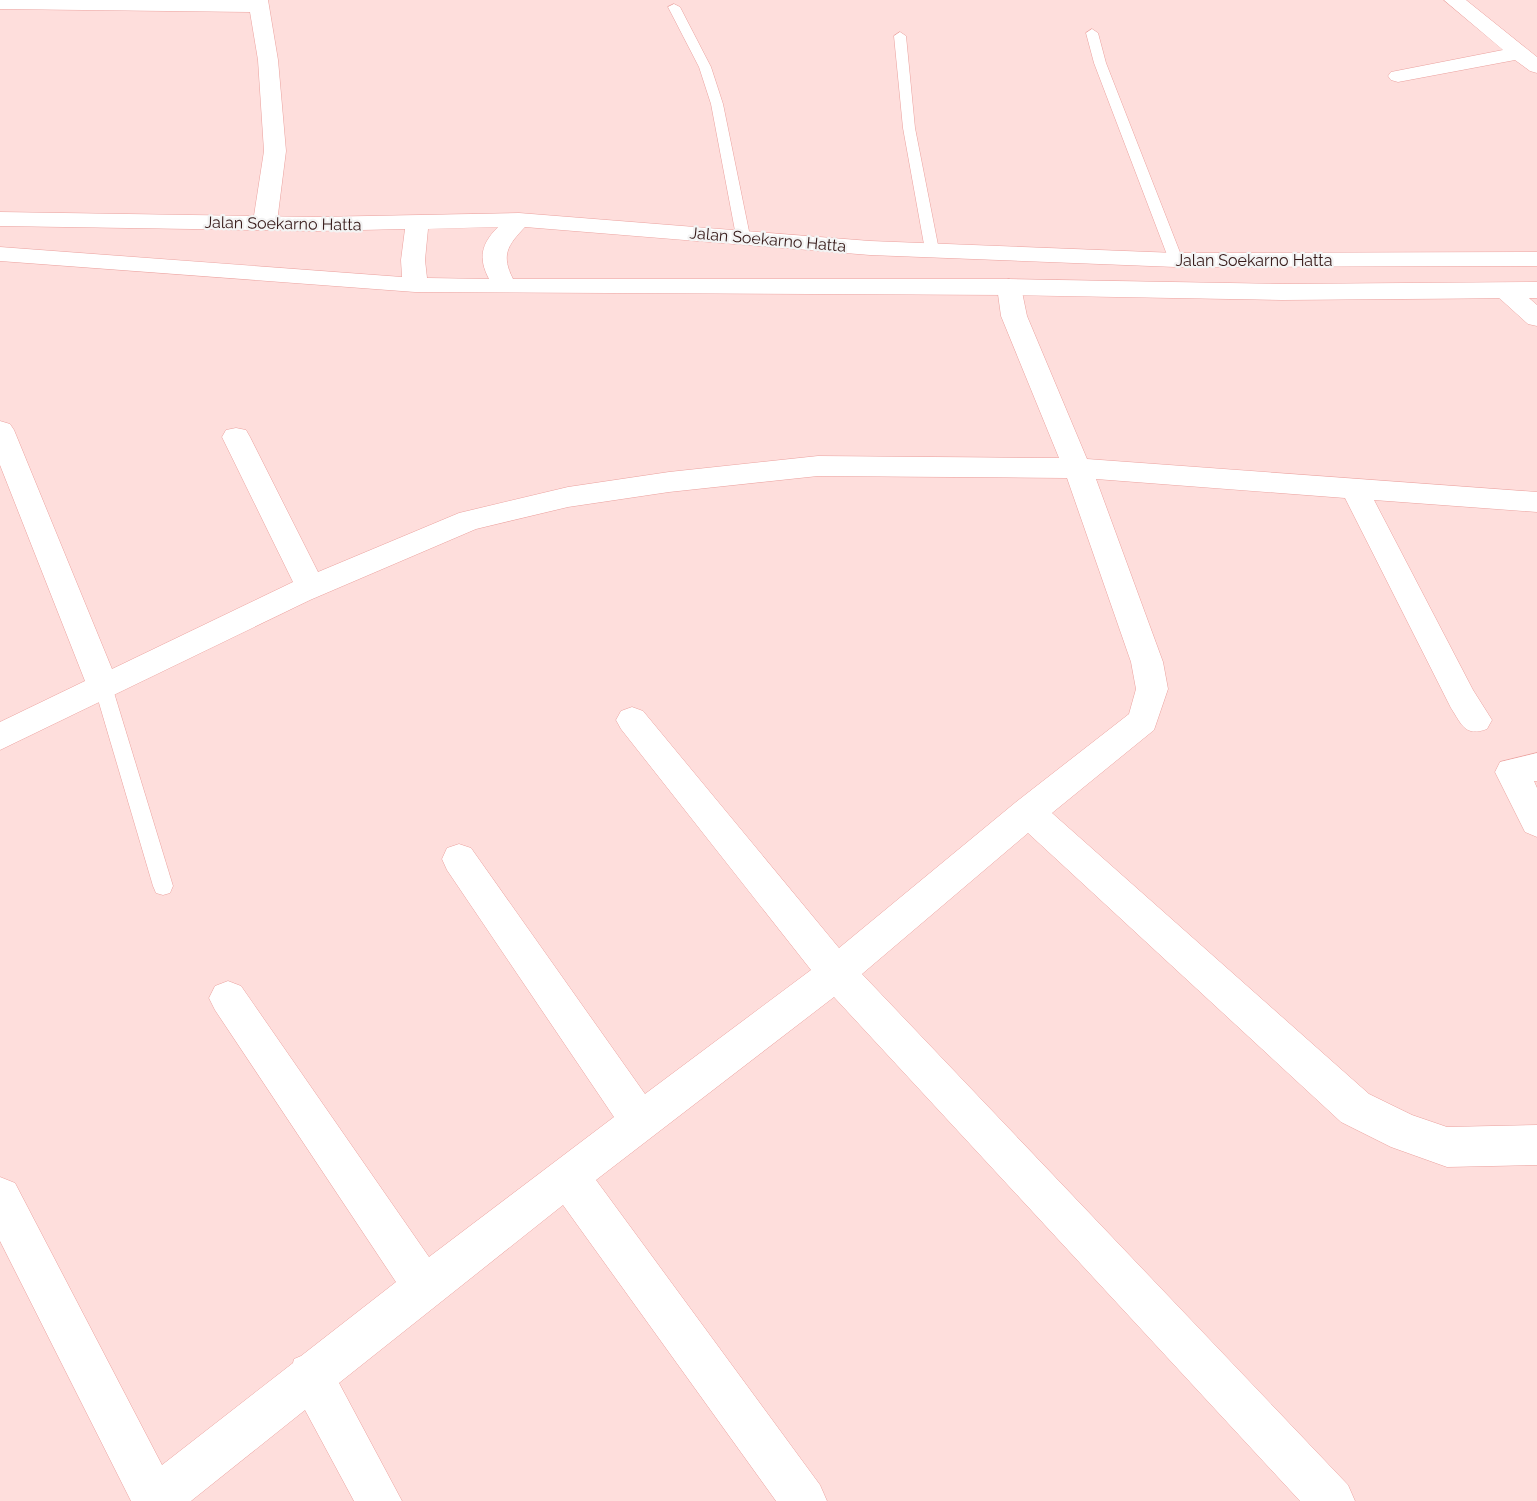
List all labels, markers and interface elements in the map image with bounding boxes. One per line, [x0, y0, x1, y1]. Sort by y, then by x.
street label: Jalan Soekarno Hatta [204, 213, 362, 234]
street label: Jalan Soekarno Hatta [689, 223, 847, 256]
street label: Jalan Soekarno Hatta [1176, 251, 1332, 270]

